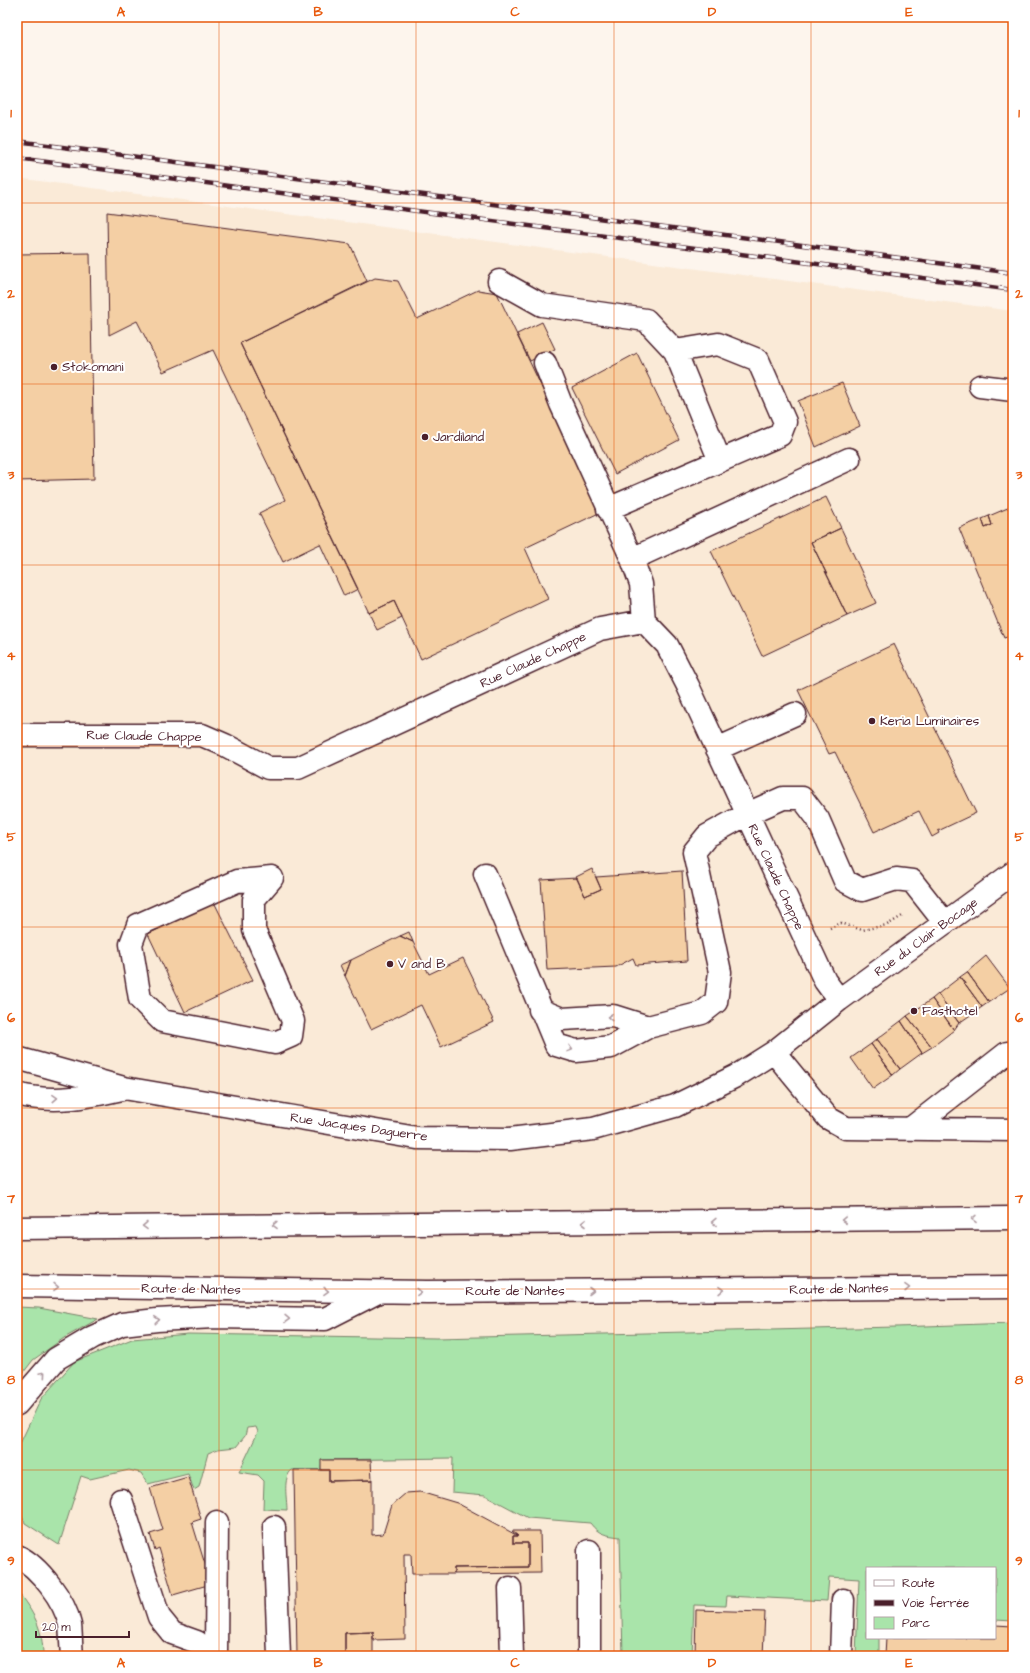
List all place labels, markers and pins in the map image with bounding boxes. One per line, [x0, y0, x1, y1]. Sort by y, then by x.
place label: Stokomani [62, 358, 123, 376]
marker: Stokomani [49, 362, 59, 372]
place label: Jardiland [433, 428, 484, 446]
marker: Jardiland [420, 432, 430, 442]
place label: Keria Luminaires [880, 712, 980, 730]
marker: Keria Luminaires [867, 716, 877, 726]
place label: V and B [398, 955, 446, 973]
marker: V and B [385, 959, 395, 969]
place label: Fasthotel [922, 1002, 977, 1020]
marker: Fasthotel [909, 1006, 919, 1016]

